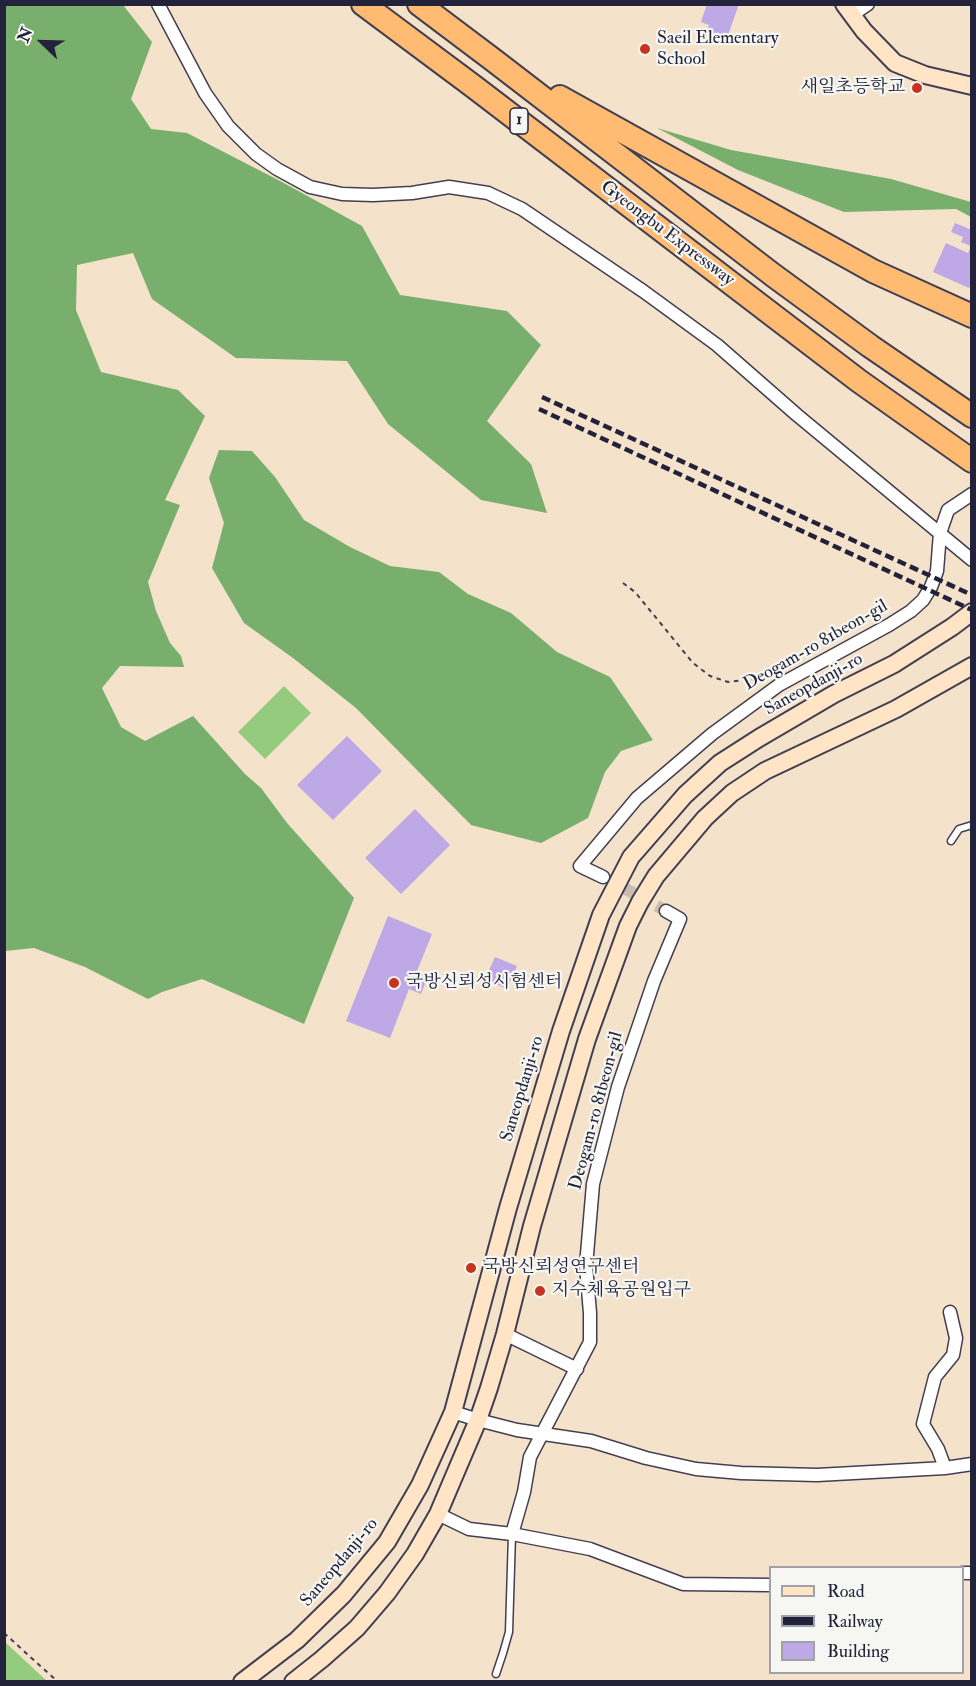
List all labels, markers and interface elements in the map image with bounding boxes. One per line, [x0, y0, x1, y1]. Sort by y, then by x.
north arrow [12, 12, 72, 72]
text: N [13, 24, 37, 45]
place label: Saeil Elementary School [657, 28, 779, 70]
marker: Saeil Elementary School [638, 42, 652, 56]
place label: 새일초등학교 [801, 77, 905, 99]
marker: 새일초등학교 [910, 81, 924, 95]
road number: 1 [510, 108, 528, 134]
street label: Gyeongbu Expressway [596, 177, 738, 291]
street label: Deogam-ro 81beon-gil [740, 596, 892, 696]
street label: Saneopdanji-ro [761, 649, 867, 721]
place label: 국방신뢰성시험센터 [406, 972, 562, 994]
marker: 국방신뢰성시험센터 [387, 976, 401, 990]
street label: Deogam-ro 81beon-gil [565, 1030, 629, 1192]
street label: Saneopdanji-ro [497, 1034, 549, 1144]
place label: 국방신뢰성연구센터 [483, 1257, 639, 1279]
marker: 국방신뢰성연구센터 [464, 1261, 478, 1275]
place label: 지수체육공원입구 [552, 1280, 691, 1302]
marker: 지수체육공원입구 [533, 1284, 547, 1298]
street label: Saneopdanji-ro [297, 1514, 383, 1612]
legend [769, 1566, 964, 1674]
text: Road [827, 1580, 865, 1603]
text: Railway [827, 1610, 883, 1633]
text: Building [827, 1640, 889, 1663]

